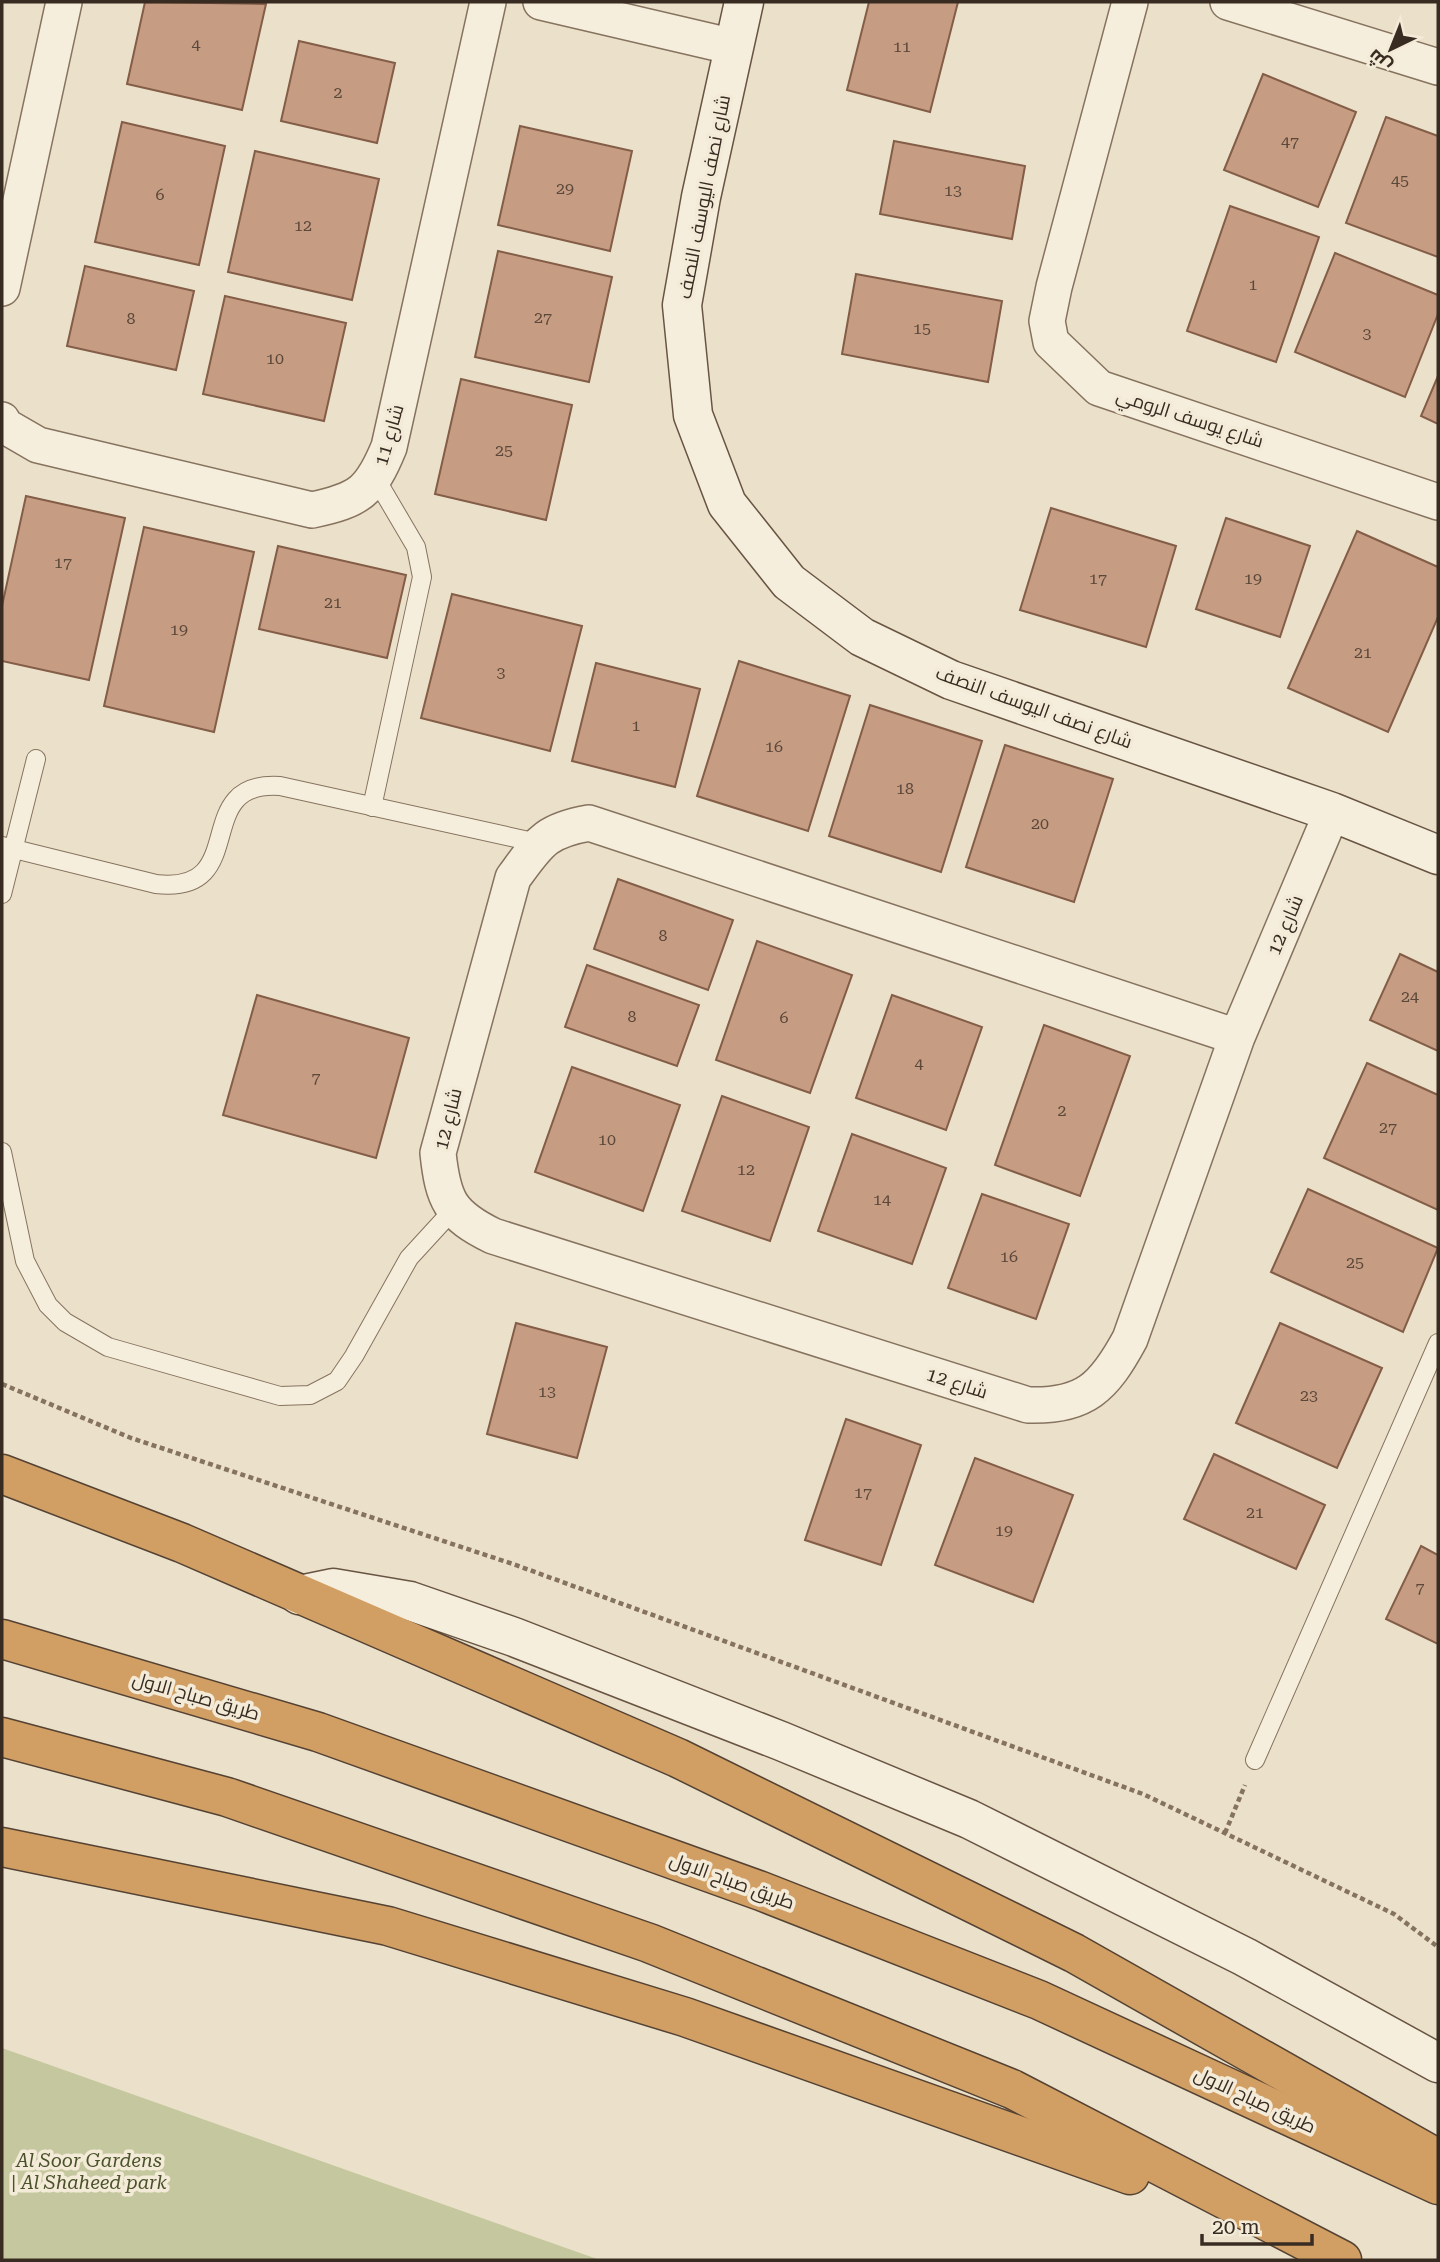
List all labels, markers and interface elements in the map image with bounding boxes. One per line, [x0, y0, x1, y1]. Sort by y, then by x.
north arrow [1356, 14, 1426, 84]
house number: 4 [192, 35, 201, 54]
house number: 11 [893, 37, 911, 56]
text: ش [1363, 44, 1397, 78]
house number: 2 [334, 83, 343, 102]
street label: شارع نصف اليوسف النصف [673, 93, 737, 301]
house number: 47 [1281, 132, 1299, 151]
house number: 45 [1391, 171, 1409, 190]
house number: 29 [556, 179, 574, 198]
house number: 13 [944, 181, 962, 200]
house number: 6 [156, 185, 165, 204]
house number: 12 [294, 216, 312, 235]
house number: 1 [1249, 275, 1258, 294]
house number: 27 [534, 308, 552, 327]
house number: 8 [127, 309, 136, 328]
house number: 15 [913, 319, 931, 338]
house number: 3 [1363, 324, 1372, 343]
house number: 10 [266, 349, 284, 368]
street label: شارع يوسف الرومي [1112, 383, 1267, 456]
street label: شارع 11 [369, 402, 411, 469]
house number: 25 [495, 441, 513, 460]
house number: 17 [54, 553, 72, 572]
house number: 17 [1089, 569, 1107, 588]
house number: 19 [1244, 569, 1262, 588]
house number: 21 [324, 593, 342, 612]
house number: 19 [170, 620, 188, 639]
house number: 21 [1354, 643, 1372, 662]
street label: شارع نصف اليوسف النصف [932, 661, 1135, 755]
house number: 3 [497, 663, 506, 682]
house number: 1 [632, 716, 641, 735]
house number: 16 [765, 737, 783, 756]
house number: 18 [896, 779, 914, 798]
house number: 20 [1031, 814, 1049, 833]
street label: شارع 12 [1262, 892, 1310, 959]
house number: 8 [659, 926, 668, 945]
house number: 24 [1401, 987, 1419, 1006]
house number: 8 [628, 1007, 637, 1026]
house number: 6 [780, 1008, 789, 1027]
house number: 4 [915, 1054, 924, 1073]
house number: 7 [312, 1068, 321, 1087]
street label: شارع 12 [429, 1086, 469, 1153]
house number: 2 [1058, 1101, 1067, 1120]
house number: 27 [1379, 1118, 1397, 1137]
house number: 10 [598, 1130, 616, 1149]
house number: 12 [737, 1160, 755, 1179]
house number: 14 [873, 1190, 891, 1209]
house number: 16 [1000, 1247, 1018, 1266]
house number: 25 [1346, 1253, 1364, 1272]
street label: شارع 12 [923, 1362, 990, 1406]
house number: 13 [538, 1382, 556, 1401]
house number: 23 [1300, 1386, 1318, 1405]
house number: 17 [854, 1483, 872, 1502]
house number: 21 [1246, 1503, 1264, 1522]
house number: 19 [995, 1521, 1013, 1540]
house number: 7 [1416, 1578, 1425, 1597]
street label: طريق صباح الاول [129, 1667, 262, 1727]
street label: طريق صباح الاول [666, 1848, 798, 1916]
street label: طريق صباح الاول [1190, 2062, 1319, 2140]
park label: Al Soor Gardens | Al Shaheed park [11, 2149, 168, 2194]
scale bar [1202, 2202, 1312, 2246]
text: 20 m [1212, 2215, 1260, 2239]

